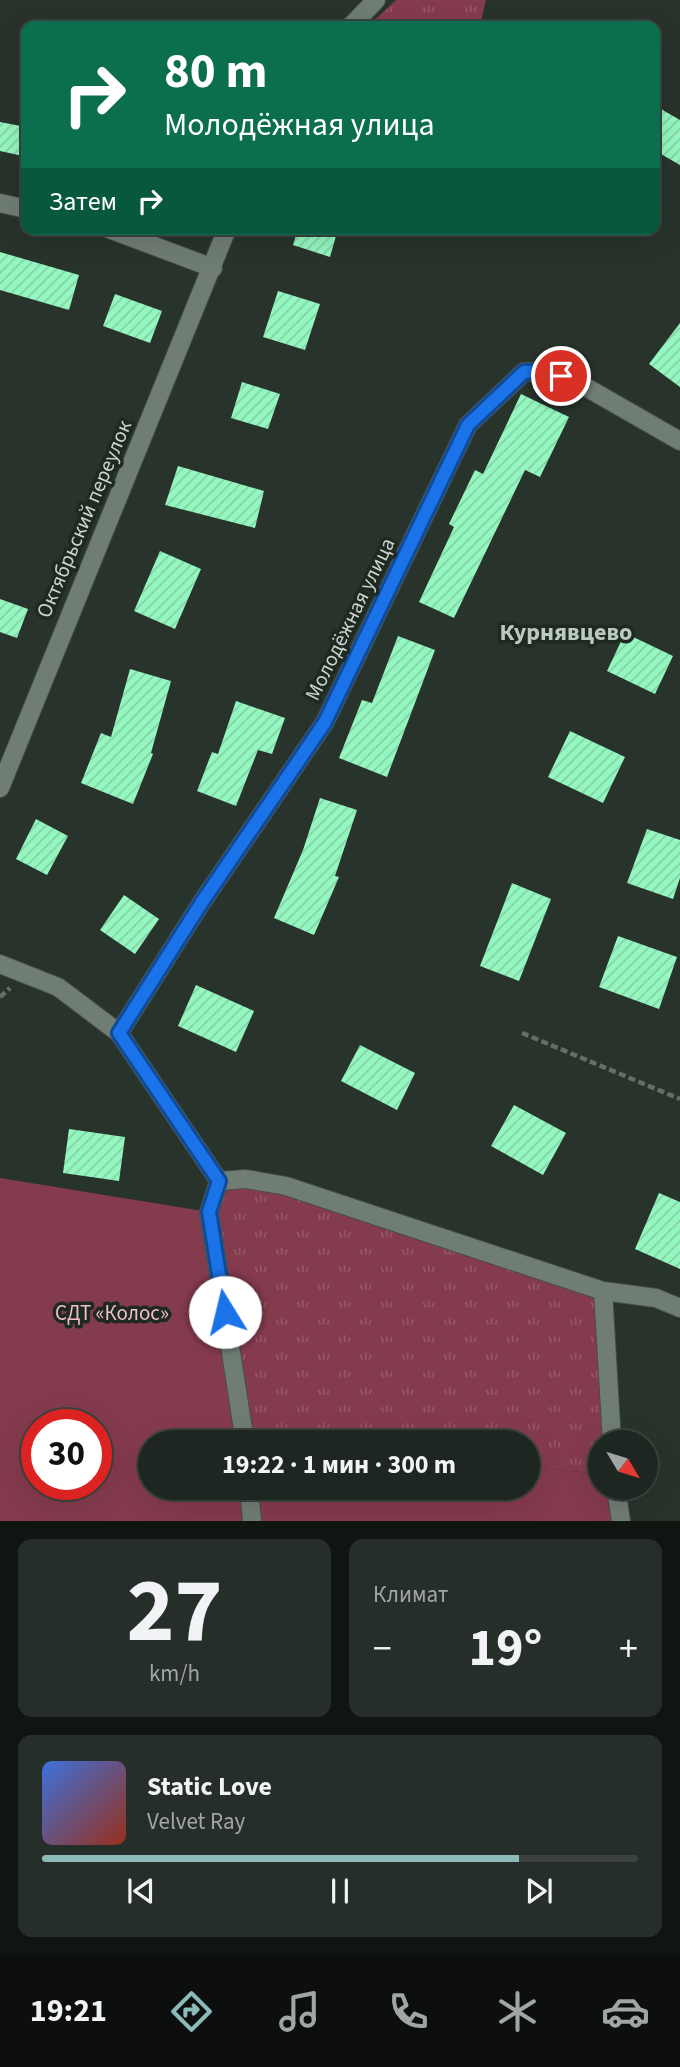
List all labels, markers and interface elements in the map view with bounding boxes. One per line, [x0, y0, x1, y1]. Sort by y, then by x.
text: 80 m [164, 37, 268, 107]
icon: right [49, 49, 140, 140]
text: Молодёжная улица [164, 102, 435, 148]
icon: right [131, 182, 169, 220]
text: Затем [49, 183, 117, 220]
pin [531, 346, 591, 406]
icon: arrive [542, 357, 580, 395]
street label: Октябрьский переулок [29, 415, 139, 622]
street label: Молодёжная улица [298, 533, 402, 705]
district label: Курнявцево [500, 615, 632, 650]
position arrow [188, 1275, 262, 1349]
park label: СДТ «Колос» [55, 1298, 169, 1328]
speed limit sign: 30 [21, 1409, 112, 1500]
north arrow [588, 1430, 658, 1500]
map controls [588, 1430, 658, 1500]
text: 19:22 · 1 мин · 300 m [222, 1446, 456, 1483]
text: 27 [126, 1547, 223, 1676]
text: Климат [373, 1578, 448, 1611]
text: 19° [469, 1612, 542, 1686]
text: − [373, 1622, 392, 1676]
text: + [619, 1622, 638, 1676]
text: km/h [149, 1657, 200, 1690]
text: Static Love [147, 1768, 272, 1805]
text: Velvet Ray [147, 1805, 245, 1838]
icon: previous [122, 1872, 160, 1910]
icon: pause [321, 1872, 359, 1910]
icon: next [520, 1872, 558, 1910]
icon: directions [167, 1987, 216, 2036]
icon: music [275, 1987, 324, 2036]
icon: phone [384, 1987, 433, 2036]
icon: climate [493, 1987, 542, 2036]
icon: car [601, 1987, 650, 2036]
text: 19:21 [30, 1988, 107, 2034]

